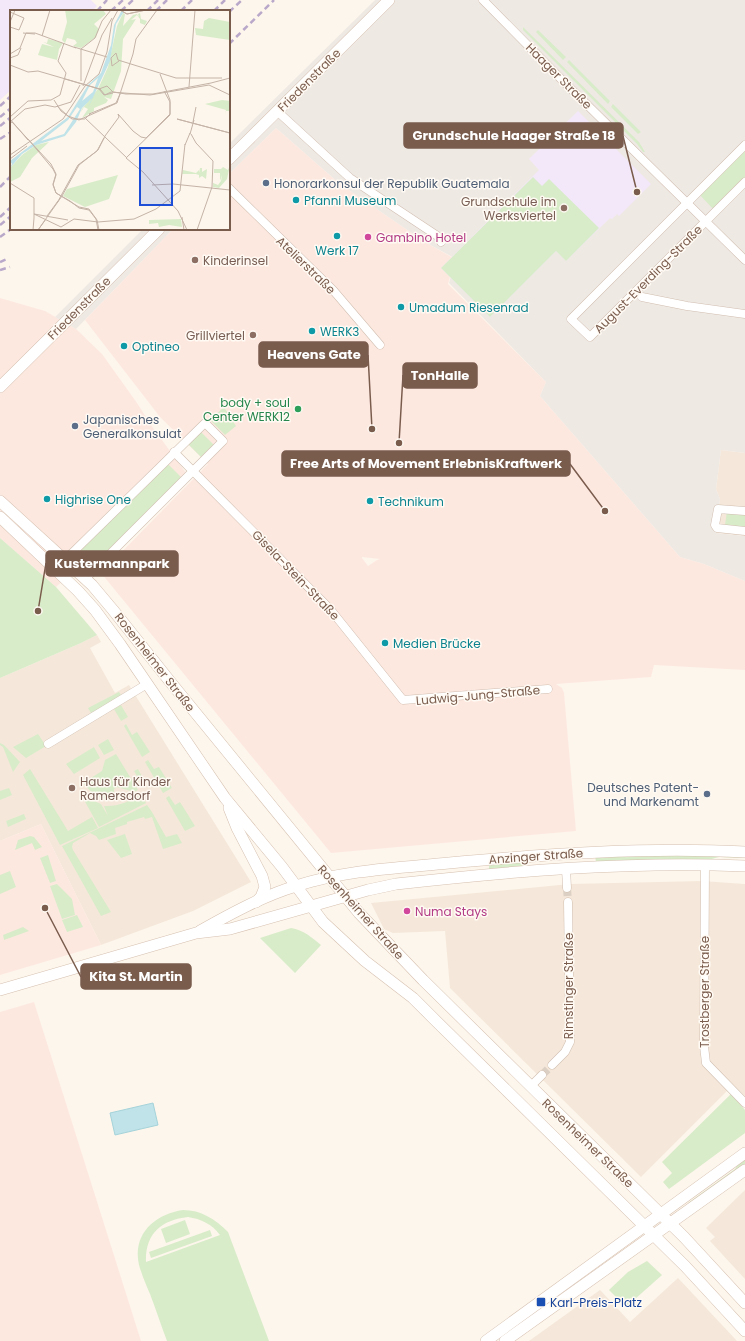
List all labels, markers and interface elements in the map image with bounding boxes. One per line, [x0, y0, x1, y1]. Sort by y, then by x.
inset map [10, 10, 230, 230]
street label: Haager Straße [522, 39, 596, 113]
street label: Friedenstraße [274, 45, 344, 115]
callout: Grundschule Haager Straße 18 [404, 123, 623, 148]
text: Grundschule Haager Straße 18 [413, 126, 616, 145]
place label: Honorarkonsul der Republik Guatemala [274, 175, 510, 192]
marker: Honorarkonsul der Republik Guatemala [261, 178, 271, 188]
place label: Pfanni Museum [304, 192, 396, 209]
place label: Grundschule im Werksviertel [461, 193, 556, 224]
marker: Pfanni Museum [291, 195, 301, 205]
marker: Grundschule im Werksviertel [559, 203, 569, 213]
street label: August-Everding-Straße [590, 221, 706, 337]
place label: Gambino Hotel [376, 229, 466, 246]
marker: Werk 17 [332, 231, 342, 241]
street label: Atelierstraße [273, 232, 339, 298]
marker: Gambino Hotel [363, 232, 373, 242]
place label: Werk 17 [315, 242, 359, 259]
place label: Kinderinsel [203, 252, 268, 269]
marker: Kinderinsel [190, 255, 200, 265]
street label: Friedenstraße [44, 273, 114, 343]
place label: Umadum Riesenrad [409, 299, 529, 316]
marker: Umadum Riesenrad [396, 302, 406, 312]
place label: WERK3 [320, 323, 359, 340]
marker: WERK3 [307, 326, 317, 336]
place label: Grillviertel [186, 327, 245, 344]
marker: Grillviertel [248, 330, 258, 340]
place label: Optineo [132, 338, 180, 355]
marker: Optineo [119, 341, 129, 351]
callout: Heavens Gate [259, 342, 368, 367]
text: Heavens Gate [267, 345, 361, 364]
callout: TonHalle [403, 363, 477, 388]
text: TonHalle [411, 366, 469, 385]
place label: body + soul Center WERK12 [203, 394, 290, 425]
marker: body + soul Center WERK12 [293, 404, 303, 414]
place label: Japanisches Generalkonsulat [83, 411, 181, 442]
marker: Japanisches Generalkonsulat [70, 421, 80, 431]
callout: Free Arts of Movement ErlebnisKraftwerk [282, 451, 570, 476]
text: Free Arts of Movement ErlebnisKraftwerk [290, 454, 562, 473]
place label: Highrise One [55, 491, 131, 508]
place label: Technikum [378, 493, 444, 510]
marker: Highrise One [42, 494, 52, 504]
marker: Technikum [365, 496, 375, 506]
street label: Gisela-Stein-Straße [248, 526, 344, 624]
callout: Kustermannpark [46, 551, 178, 576]
text: Kustermannpark [54, 554, 170, 573]
street label: Rosenheimer Straße [111, 609, 199, 715]
place label: Medien Brücke [393, 635, 481, 652]
marker: Medien Brücke [380, 638, 390, 648]
street label: Ludwig-Jung-Straße [415, 681, 541, 709]
place label: Haus für Kinder Ramersdorf [80, 773, 171, 804]
place label: Deutsches Patent- und Markenamt [587, 779, 699, 810]
marker: Haus für Kinder Ramersdorf [67, 783, 77, 793]
marker: Deutsches Patent- und Markenamt [702, 789, 712, 799]
street label: Anzinger Straße [488, 844, 584, 868]
street label: Rosenheimer Straße [314, 861, 408, 963]
place label: Numa Stays [415, 903, 487, 920]
marker: Numa Stays [402, 906, 412, 916]
street label: Rimstinger Straße [560, 933, 577, 1039]
street label: Trostberger Straße [696, 936, 713, 1048]
callout: Kita St. Martin [81, 964, 191, 989]
text: Kita St. Martin [89, 967, 183, 986]
street label: Rosenheimer Straße [538, 1095, 638, 1191]
place label: Karl-Preis-Platz [550, 1294, 642, 1311]
marker: Karl-Preis-Platz [535, 1296, 547, 1308]

